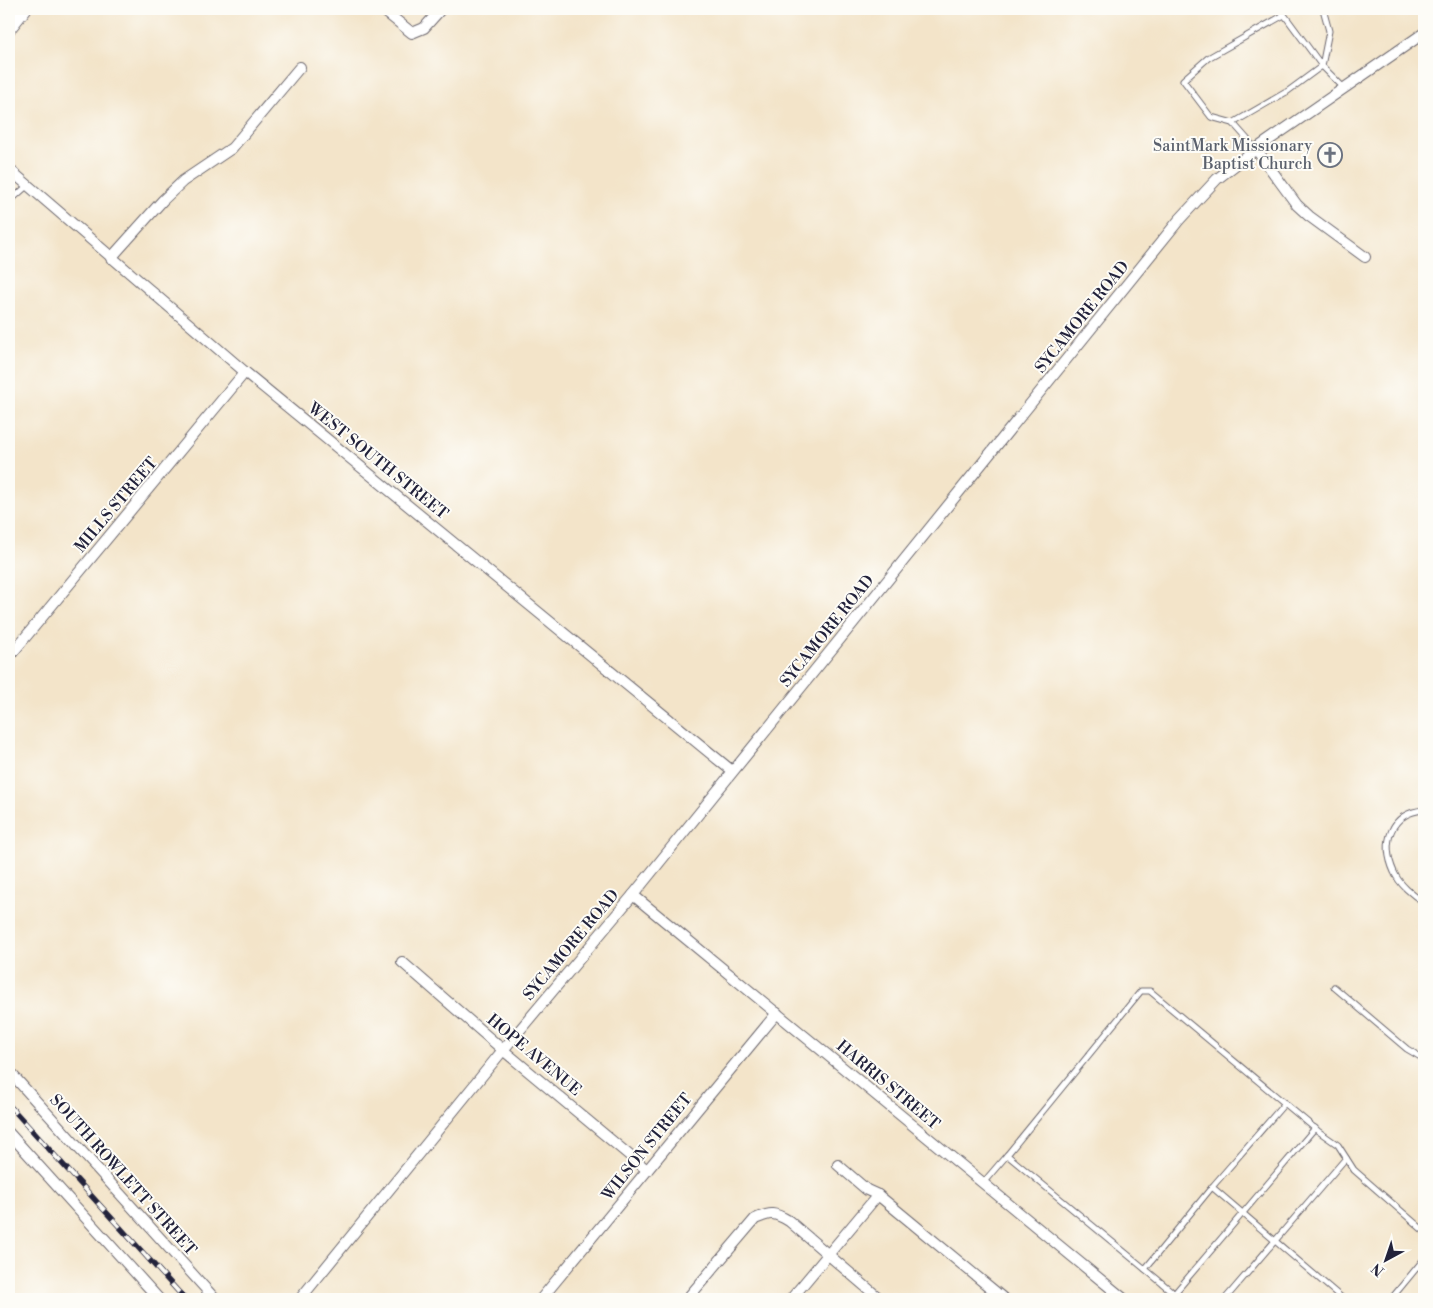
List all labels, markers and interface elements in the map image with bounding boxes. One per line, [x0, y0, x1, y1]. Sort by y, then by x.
place label: SaintMark Missionary Baptist Church [1153, 136, 1312, 174]
church icon: SaintMark Missionary Baptist Church [1317, 142, 1343, 168]
street label: SYCAMORE ROAD [1031, 257, 1133, 377]
street label: WEST SOUTH STREET [303, 398, 452, 524]
street label: MILLS STREET [70, 453, 162, 557]
street label: SYCAMORE ROAD [776, 571, 878, 691]
street label: SYCAMORE ROAD [519, 885, 623, 1005]
street label: HOPE AVENUE [483, 1010, 585, 1100]
street label: HARRIS STREET [832, 1036, 944, 1134]
street label: WILSON STREET [597, 1089, 696, 1205]
street label: SOUTH ROWLETT STREET [45, 1090, 201, 1260]
north arrow [1360, 1236, 1410, 1286]
text: N [1368, 1259, 1388, 1280]

